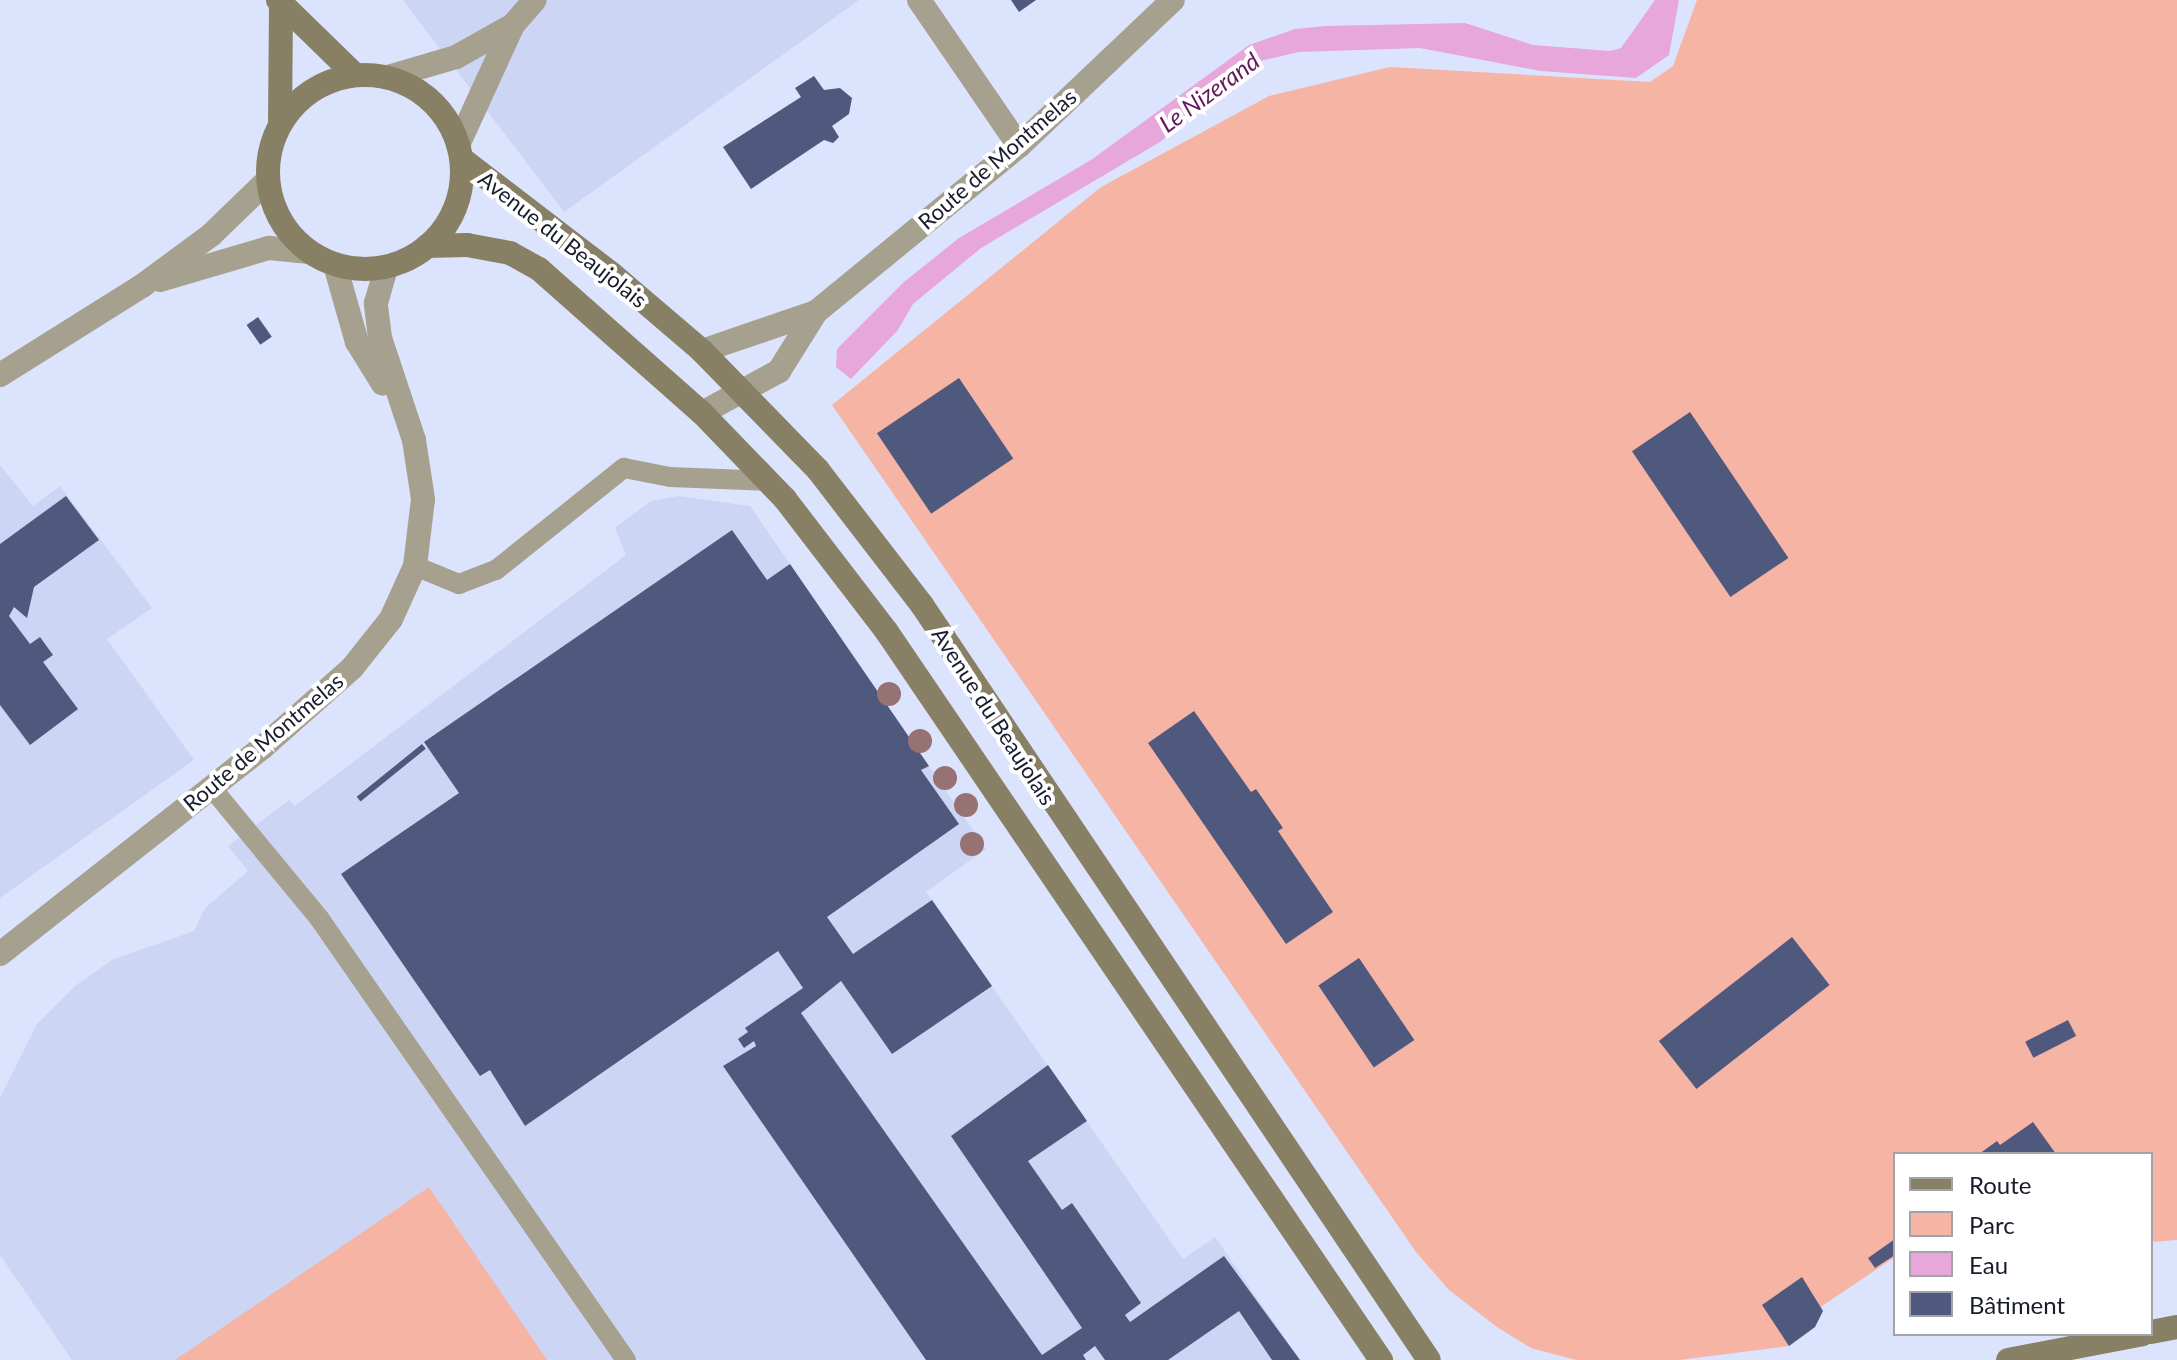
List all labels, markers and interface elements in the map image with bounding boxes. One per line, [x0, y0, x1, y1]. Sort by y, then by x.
water label: Le Nizerand [1153, 46, 1265, 138]
street label: Route de Montmelas [913, 83, 1081, 235]
street label: Avenue du Beaujolais [474, 165, 652, 313]
street label: Avenue du Beaujolais [927, 622, 1061, 810]
street label: Route de Montmelas [178, 667, 348, 817]
legend [1893, 1152, 2153, 1336]
text: Route [1969, 1170, 2031, 1199]
text: Parc [1969, 1210, 2015, 1239]
text: Eau [1969, 1250, 2008, 1279]
text: Bâtiment [1969, 1290, 2065, 1319]

